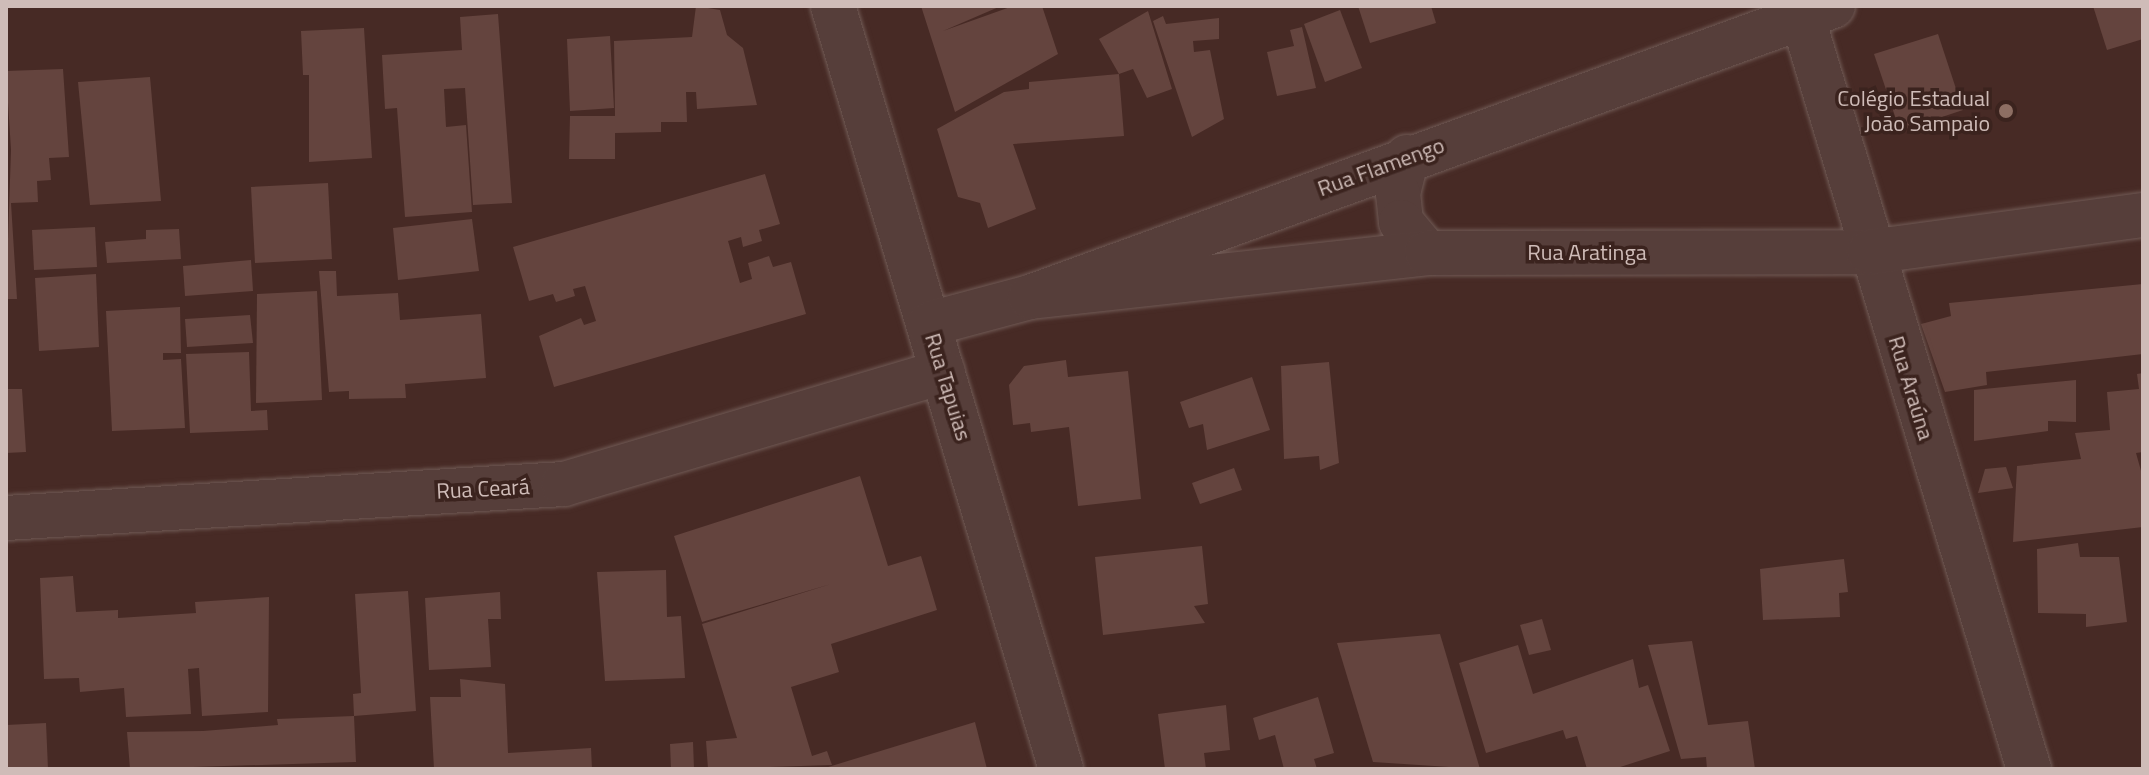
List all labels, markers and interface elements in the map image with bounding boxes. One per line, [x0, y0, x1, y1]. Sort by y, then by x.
place label: Colégio Estadual João Sampaio [1837, 85, 1990, 136]
marker: Colégio Estadual João Sampaio [1997, 102, 2015, 120]
street label: Rua Flamengo [1314, 132, 1448, 202]
street label: Rua Aratinga [1527, 240, 1647, 266]
street label: Rua Tapuias [919, 330, 977, 444]
street label: Rua Araúna [1883, 333, 1939, 443]
street label: Rua Ceará [436, 473, 530, 505]

